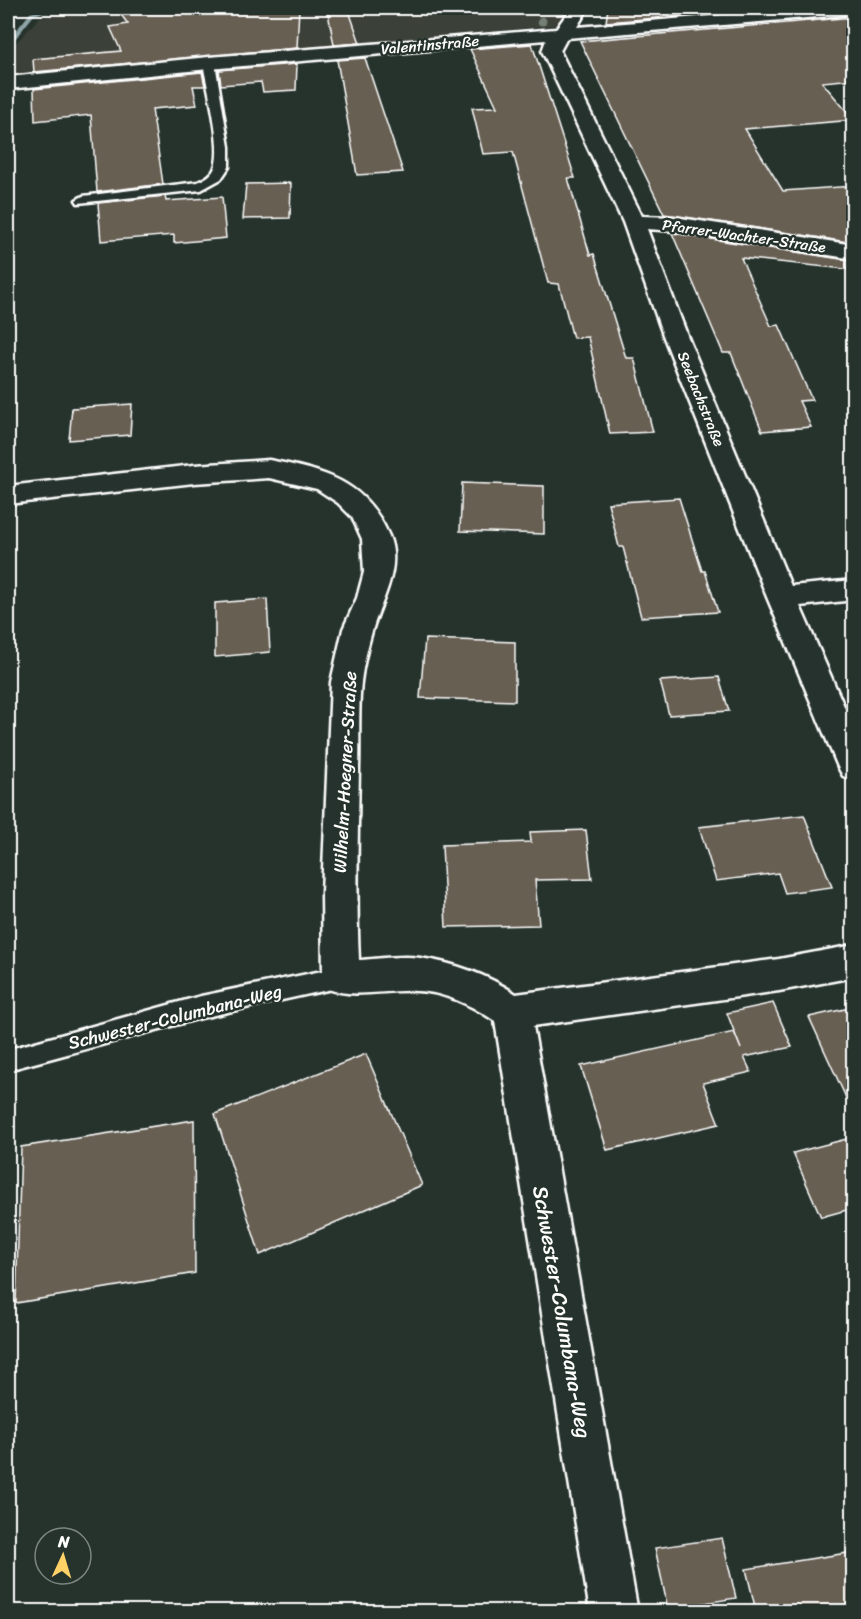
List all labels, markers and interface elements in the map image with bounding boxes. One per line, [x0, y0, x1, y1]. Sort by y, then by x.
street label: Valentinstraße [380, 28, 480, 62]
street label: Pfarrer-Wachter-Straße [661, 212, 827, 260]
street label: Seebachstraße [670, 347, 732, 451]
street label: Wilhelm-Hoegner-Straße [324, 670, 366, 874]
street label: Schwester-Columbana-Weg [65, 975, 285, 1059]
street label: Schwester-Columbana-Weg [521, 1183, 603, 1442]
north arrow [33, 1526, 93, 1586]
text: N [56, 1527, 71, 1556]

